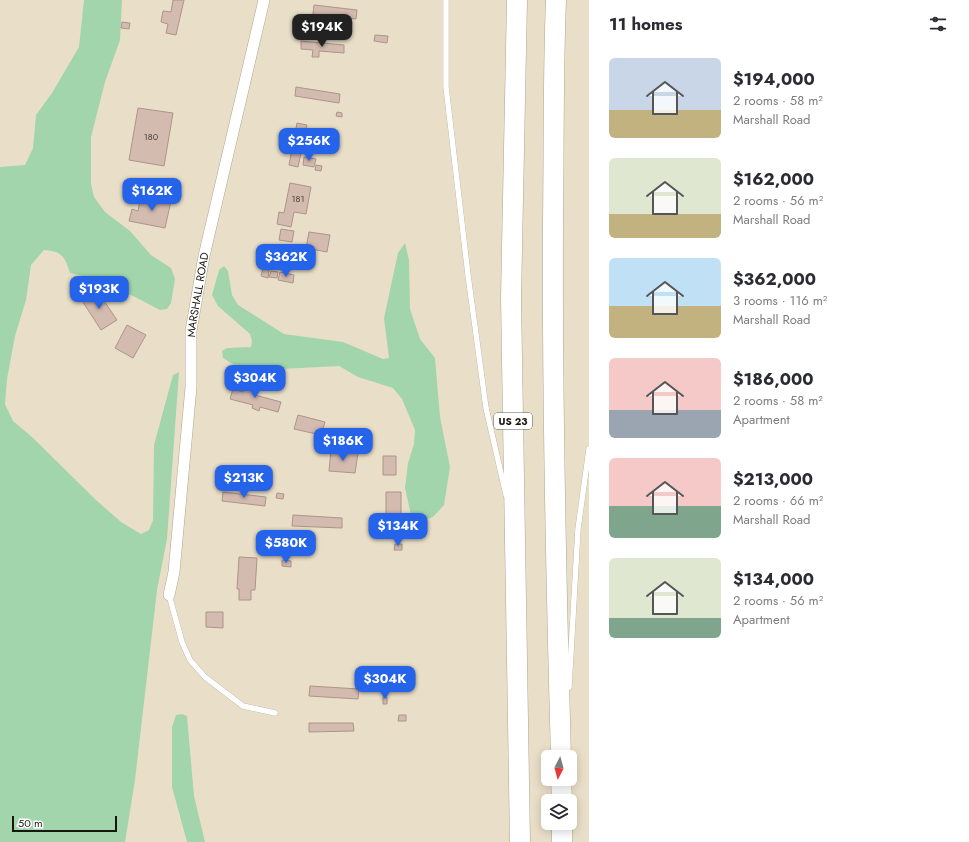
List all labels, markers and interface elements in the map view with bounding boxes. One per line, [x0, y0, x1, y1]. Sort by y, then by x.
text: 11 homes [609, 12, 683, 36]
icon: filters [927, 13, 949, 35]
pin: $194K [294, 14, 350, 48]
text: $194K [301, 17, 343, 36]
text: $194,000 [733, 67, 815, 91]
icon: home [641, 74, 689, 122]
text: 2 rooms · 58 m² [733, 91, 823, 110]
text: Marshall Road [733, 110, 810, 129]
pin: $256K [281, 128, 337, 162]
house number: 180 [144, 130, 159, 143]
text: $256K [288, 131, 330, 150]
text: $162,000 [733, 167, 814, 191]
icon: home [641, 174, 689, 222]
pin: $162K [124, 178, 180, 212]
text: $162K [131, 181, 173, 200]
text: 2 rooms · 56 m² [733, 191, 823, 210]
house number: 181 [291, 192, 305, 205]
text: Marshall Road [733, 210, 810, 229]
pin: $362K [258, 244, 314, 278]
text: $362K [265, 247, 307, 266]
street label: MARSHALL ROAD [183, 251, 213, 337]
text: $362,000 [733, 267, 816, 291]
icon: home [641, 274, 689, 322]
pin: $193K [71, 276, 127, 310]
text: $193K [79, 279, 119, 298]
text: 3 rooms · 116 m² [733, 291, 827, 310]
text: Marshall Road [733, 310, 810, 329]
pin: $304K [227, 365, 283, 399]
text: $186,000 [733, 367, 814, 391]
text: $304K [234, 368, 276, 387]
icon: home [641, 374, 689, 422]
text: 2 rooms · 58 m² [733, 391, 823, 410]
text: Apartment [733, 410, 790, 429]
road number: US 23 [494, 413, 532, 429]
pin: $186K [315, 428, 371, 462]
text: $186K [323, 431, 363, 450]
pin: $213K [216, 465, 272, 499]
text: $213,000 [733, 467, 813, 491]
text: $213K [224, 468, 264, 487]
icon: home [641, 474, 689, 522]
text: 2 rooms · 66 m² [733, 491, 823, 510]
text: Marshall Road [733, 510, 810, 529]
pin: $134K [370, 513, 426, 547]
text: $134K [378, 516, 418, 535]
pin: $580K [258, 530, 314, 564]
text: $580K [265, 533, 307, 552]
text: $134,000 [733, 567, 814, 591]
icon: home [641, 574, 689, 622]
text: 2 rooms · 56 m² [733, 591, 823, 610]
text: Apartment [733, 610, 790, 629]
pin: $304K [357, 666, 413, 700]
text: $304K [364, 669, 406, 688]
north arrow [541, 750, 577, 786]
map controls [541, 750, 577, 830]
button: layers [541, 794, 577, 830]
scale bar [12, 814, 117, 833]
text: 50 m [18, 815, 43, 831]

